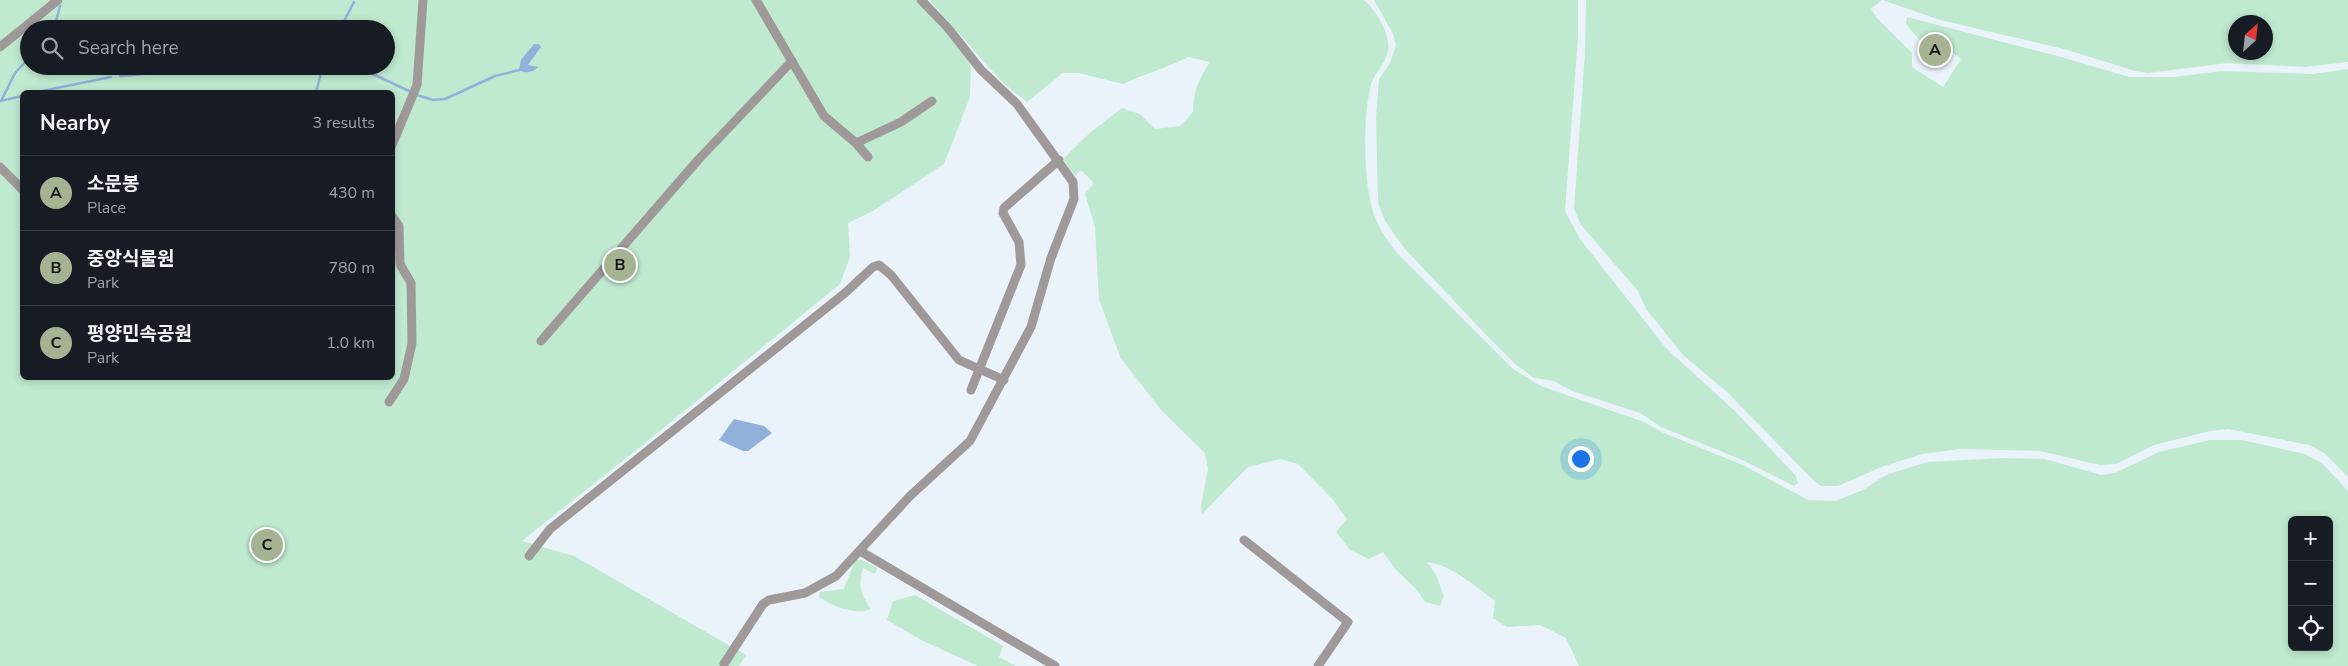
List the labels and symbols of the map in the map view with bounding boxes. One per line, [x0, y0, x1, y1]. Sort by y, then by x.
north arrow [2228, 15, 2273, 60]
pin: A [1919, 31, 1951, 69]
pin: B [604, 246, 636, 284]
your location [1568, 446, 1594, 472]
pin: C [251, 526, 283, 564]

